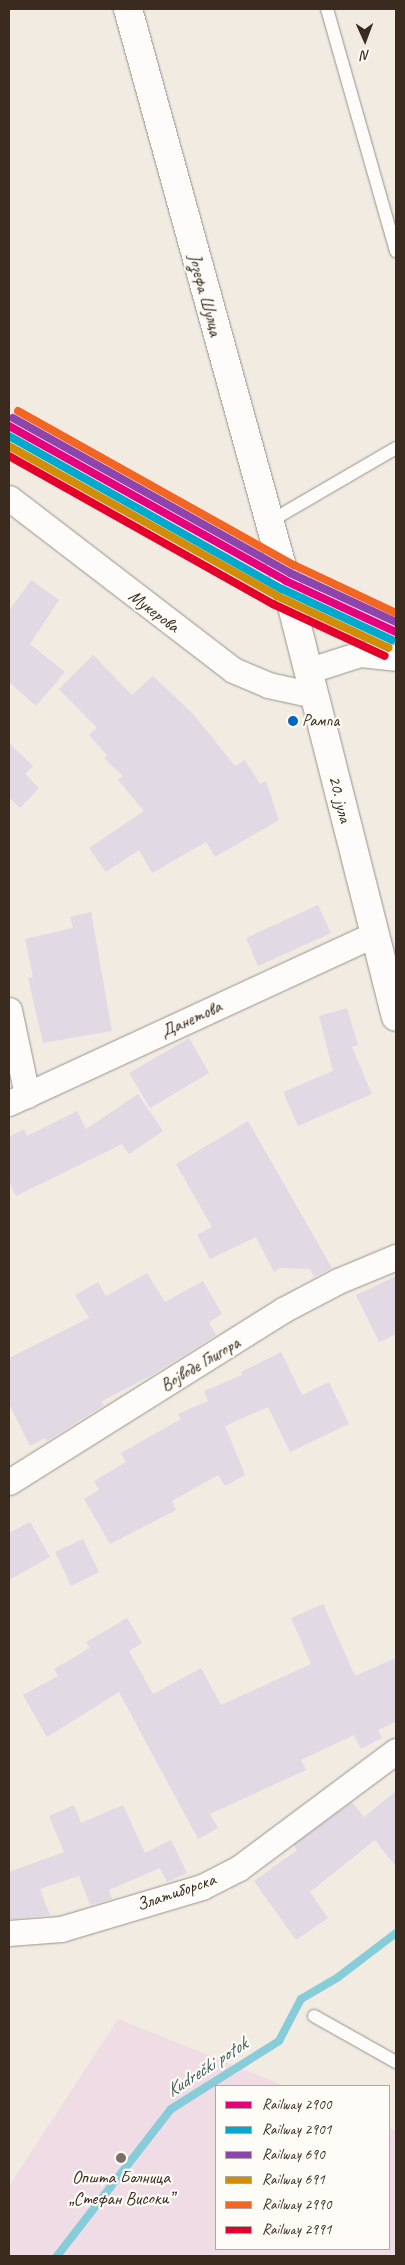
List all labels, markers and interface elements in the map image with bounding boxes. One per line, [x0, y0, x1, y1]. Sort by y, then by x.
north arrow [340, 15, 390, 65]
text: N [361, 47, 370, 64]
street label: Јозефа Шулца [184, 252, 226, 338]
street label: Мукерова [124, 585, 184, 637]
place label: Рампа [302, 711, 339, 731]
marker: Рампа [288, 716, 298, 726]
street label: 20. јула [324, 773, 356, 825]
street label: Данетова [157, 996, 225, 1042]
street label: Војводе Глигора [156, 1332, 244, 1396]
street label: Златиборска [134, 1868, 218, 1916]
water label: Kudrečki potok [162, 2033, 252, 2103]
legend [215, 2085, 390, 2250]
text: Railway 2900 [262, 2095, 331, 2114]
text: Railway 2901 [262, 2120, 331, 2139]
text: Railway 690 [262, 2145, 325, 2164]
marker: Општа Болница „Стефан Високи” [114, 2151, 128, 2165]
place label: Општа Болница „Стефан Високи” [69, 2167, 173, 2210]
text: Railway 691 [262, 2170, 325, 2189]
text: Railway 2990 [262, 2195, 331, 2214]
text: Railway 2991 [262, 2220, 331, 2239]

